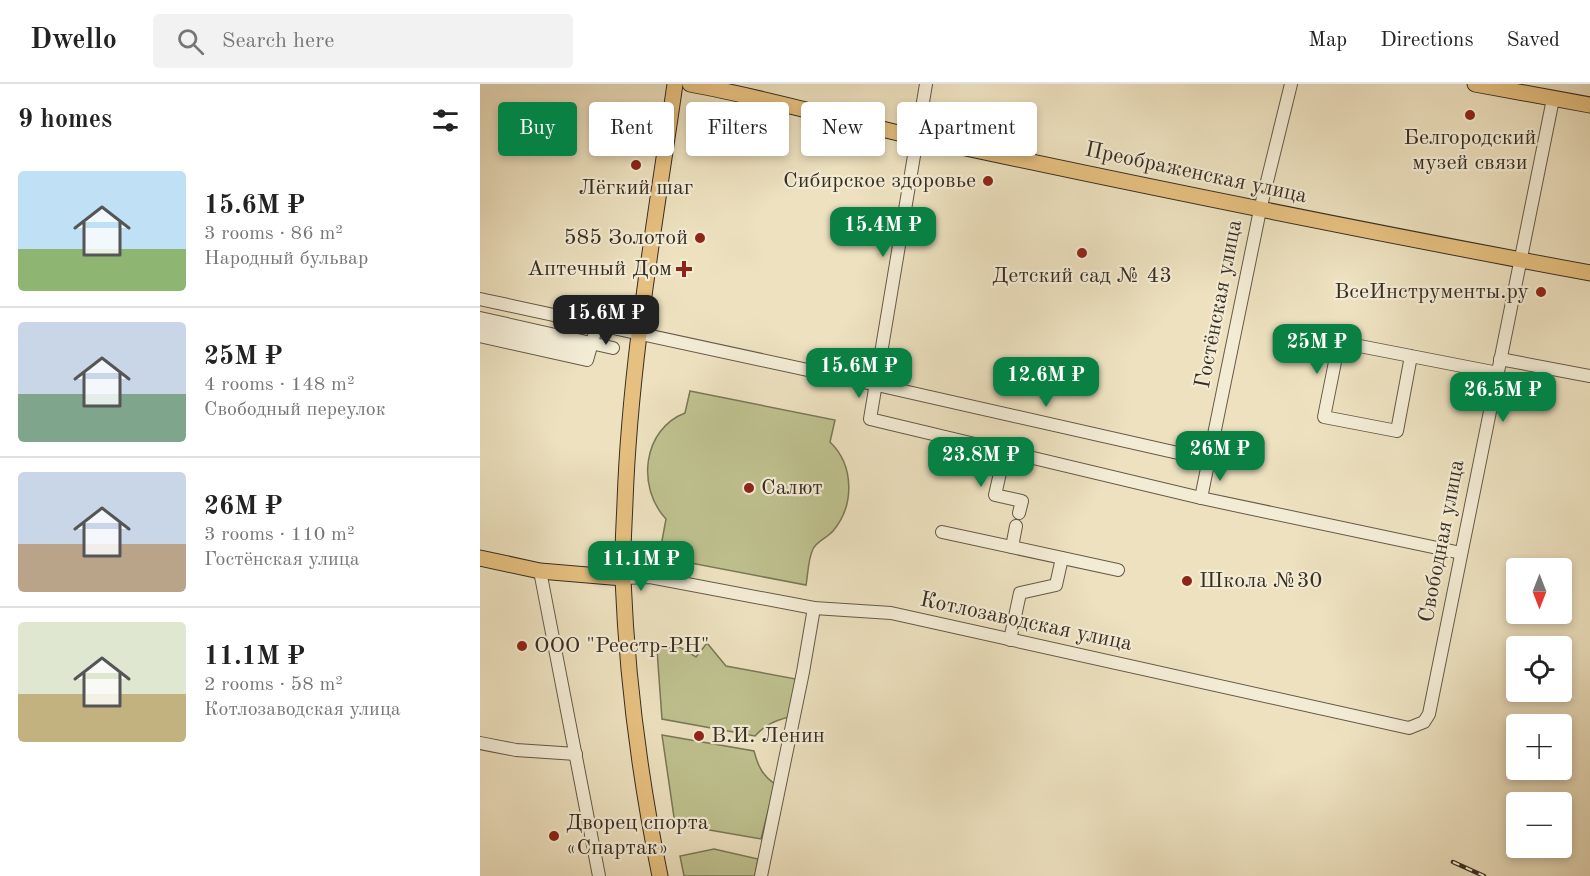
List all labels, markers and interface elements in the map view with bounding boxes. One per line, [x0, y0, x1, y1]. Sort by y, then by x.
search box [153, 14, 573, 68]
icon: search [174, 25, 207, 58]
text: Dwello [30, 27, 117, 55]
text: Search here [222, 30, 334, 52]
text: Map [1308, 30, 1347, 51]
text: Directions [1380, 30, 1474, 51]
text: Saved [1507, 30, 1560, 51]
chip: Buy [498, 102, 577, 156]
chip: Rent [589, 102, 674, 156]
chip: Filters [686, 102, 789, 156]
chip: New [801, 102, 885, 156]
chip: Apartment [897, 102, 1037, 156]
icon: filters [429, 104, 462, 137]
text: 9 homes [18, 107, 112, 133]
marker: Белгородский музей связи [1463, 108, 1477, 122]
place label: Белгородский музей связи [1404, 127, 1536, 174]
street label: Преображенская улица [1083, 139, 1309, 207]
marker: Лёгкий шаг [629, 158, 643, 172]
place label: Сибирское здоровье [783, 170, 976, 192]
marker: Сибирское здоровье [981, 174, 995, 188]
place label: Лёгкий шаг [579, 177, 693, 199]
text: 15.6M ₽ [204, 193, 305, 219]
icon: home [66, 195, 138, 267]
pin: 15.4M ₽ [828, 207, 938, 258]
text: 15.4M ₽ [844, 216, 922, 236]
street label: Гостёнская улица [1192, 218, 1246, 390]
text: 3 rooms · 86 m² [204, 224, 343, 244]
place label: 585 Золотой [564, 227, 688, 249]
marker: 585 Золотой [693, 231, 707, 245]
marker: Детский сад № 43 [1075, 246, 1089, 260]
text: Народный бульвар [204, 249, 368, 269]
place label: Аптечный Дом [527, 258, 672, 280]
marker: Аптечный Дом [677, 262, 691, 276]
place label: Детский сад № 43 [992, 265, 1172, 287]
place label: ВсеИнструменты.ру [1334, 281, 1529, 303]
marker: ВсеИнструменты.ру [1534, 285, 1548, 299]
pin: 15.6M ₽ [551, 295, 661, 346]
text: 15.6M ₽ [567, 304, 645, 324]
pin: 25M ₽ [1275, 324, 1359, 375]
text: 25M ₽ [1287, 333, 1347, 353]
text: 25M ₽ [204, 344, 283, 370]
icon: home [66, 346, 138, 418]
pin: 15.6M ₽ [804, 348, 914, 399]
text: 15.6M ₽ [820, 357, 898, 377]
pin: 12.6M ₽ [991, 357, 1101, 408]
text: 12.6M ₽ [1007, 366, 1085, 386]
pin: 26.5M ₽ [1448, 372, 1558, 423]
text: 4 rooms · 148 m² [204, 375, 354, 395]
text: 26.5M ₽ [1464, 381, 1542, 401]
text: Свободный переулок [204, 400, 386, 420]
pin: 26M ₽ [1178, 431, 1262, 482]
pin: 23.8M ₽ [926, 437, 1036, 488]
text: 26M ₽ [1190, 440, 1250, 460]
text: 23.8M ₽ [942, 446, 1020, 466]
street label: Свободная улица [1415, 458, 1469, 624]
place label: Салют [761, 477, 823, 499]
marker: Салют [742, 481, 756, 495]
text: 26M ₽ [204, 494, 283, 520]
icon: home [66, 496, 138, 568]
text: 3 rooms · 110 m² [204, 525, 354, 545]
pin: 11.1M ₽ [586, 541, 696, 592]
text: Гостёнская улица [204, 550, 360, 570]
text: 11.1M ₽ [602, 550, 680, 570]
north arrow [1506, 558, 1572, 624]
map controls [1506, 558, 1572, 858]
place label: Школа №30 [1199, 570, 1322, 592]
marker: Школа №30 [1180, 574, 1194, 588]
street label: Котлозаводская улица [918, 589, 1134, 655]
place label: ООО "Реестр-РН" [534, 635, 709, 657]
button: locate [1506, 636, 1572, 702]
marker: ООО "Реестр-РН" [515, 639, 529, 653]
text: 11.1M ₽ [204, 644, 305, 670]
icon: home [66, 646, 138, 718]
text: 2 rooms · 58 m² [204, 675, 343, 695]
text: Котлозаводская улица [204, 700, 401, 720]
button: + [1506, 714, 1572, 780]
place label: В.И. Ленин [711, 725, 825, 747]
marker: В.И. Ленин [692, 729, 706, 743]
button: − [1506, 792, 1572, 858]
place label: Дворец спорта «Спартак» [566, 812, 709, 859]
marker: Дворец спорта «Спартак» [547, 829, 561, 843]

